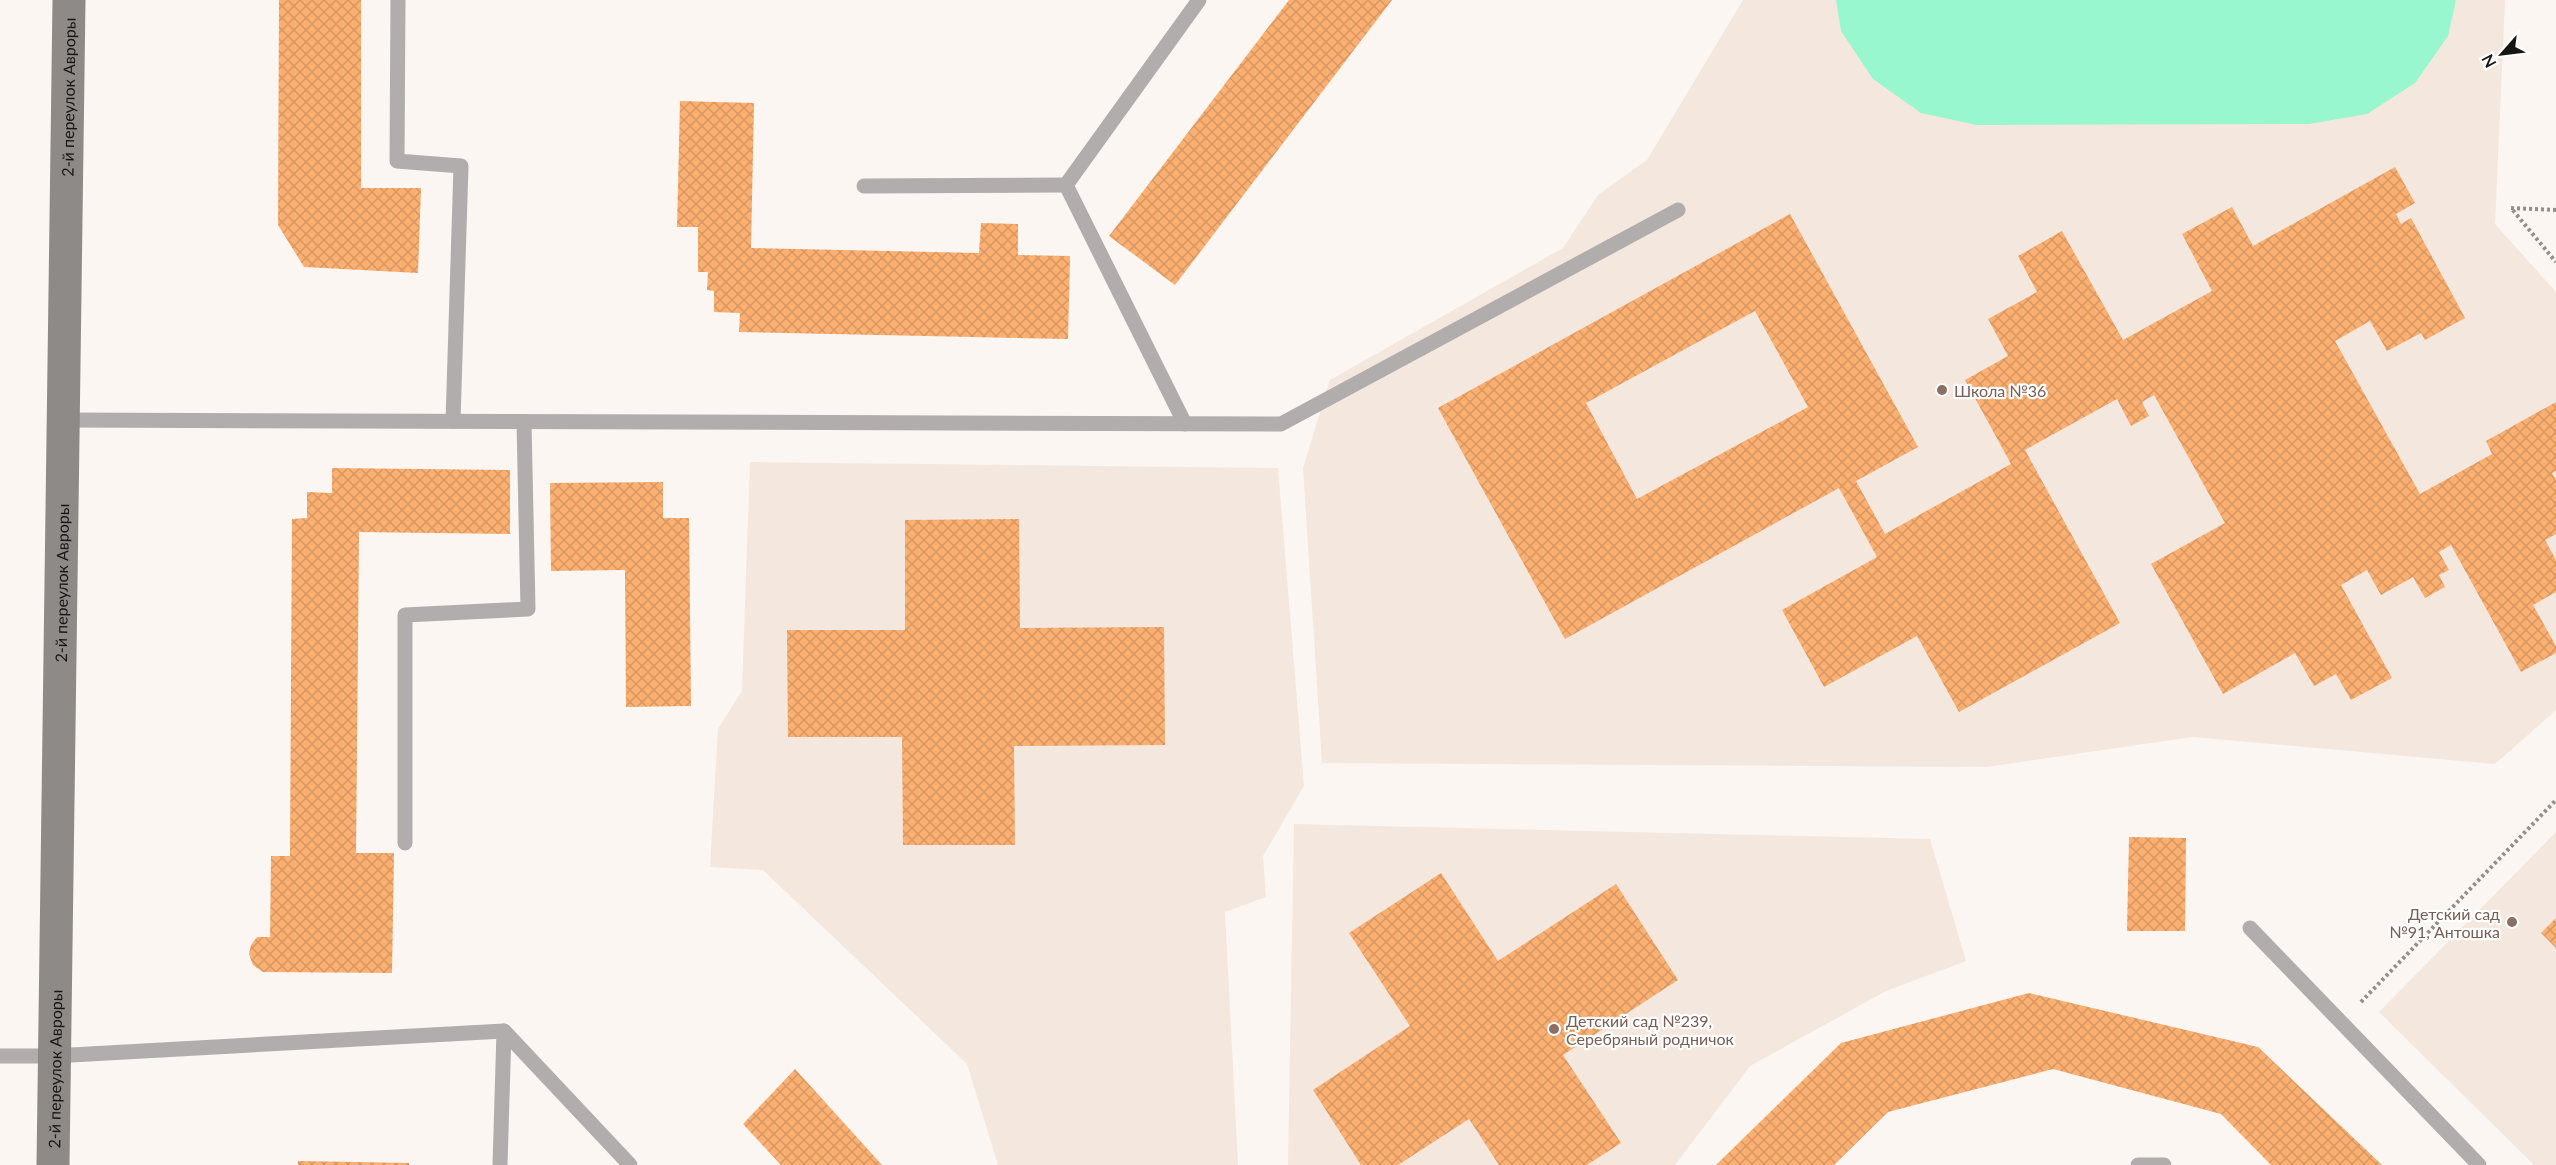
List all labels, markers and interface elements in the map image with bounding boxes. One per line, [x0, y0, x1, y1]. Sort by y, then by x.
street label: 2-й переулок Авроры [57, 18, 78, 177]
north arrow [2472, 24, 2532, 84]
text: N [2477, 51, 2500, 71]
place label: Школа №36 [1954, 381, 2046, 400]
marker: Школа №36 [1935, 383, 1949, 397]
street label: 2-й переулок Авроры [50, 503, 72, 663]
place label: Детский сад №91, Антошка [2389, 904, 2500, 941]
marker: Детский сад №91, Антошка [2505, 915, 2519, 929]
street label: 2-й переулок Авроры [44, 989, 65, 1149]
place label: Детский сад №239, Серебряный родничок [1566, 1011, 1735, 1048]
marker: Детский сад №239, Серебряный родничок [1547, 1022, 1561, 1036]

